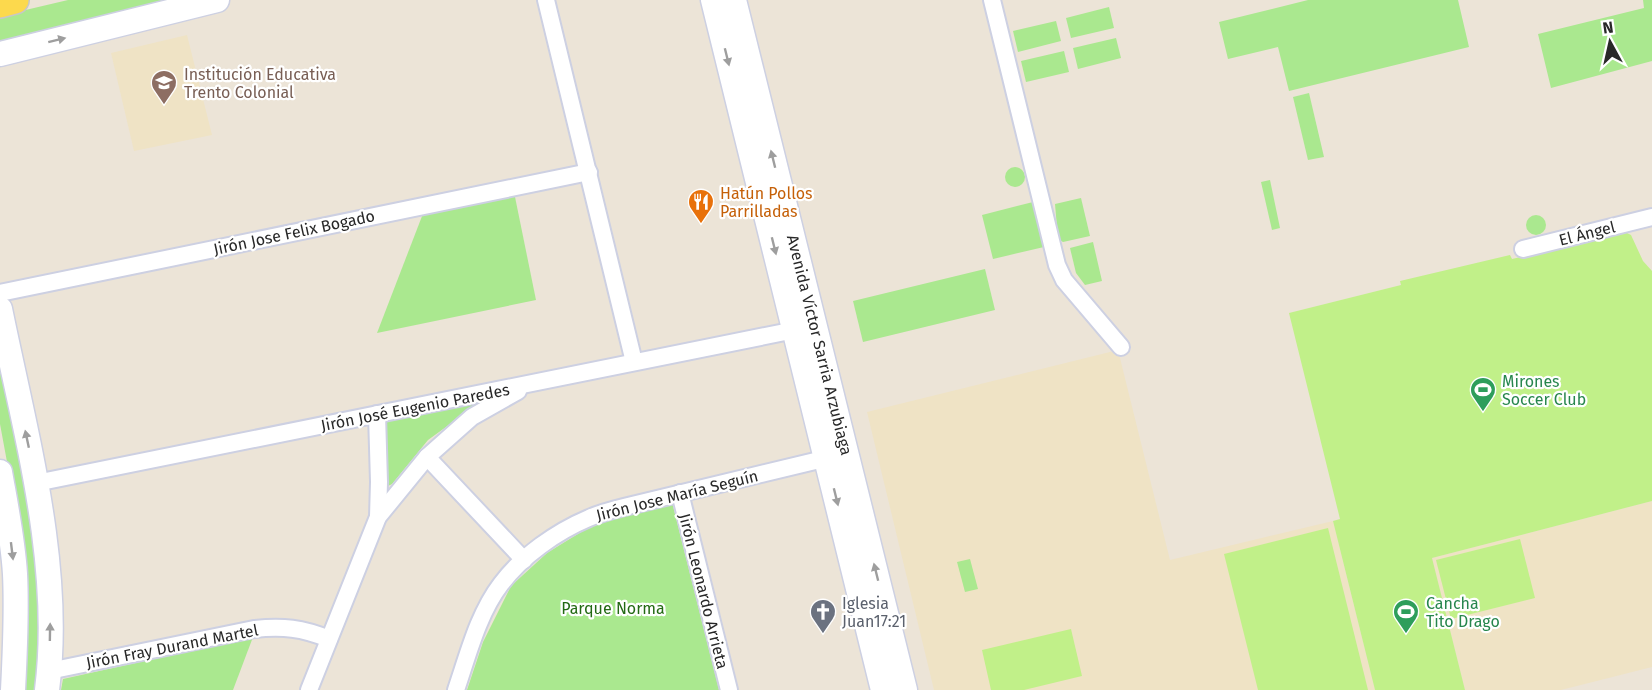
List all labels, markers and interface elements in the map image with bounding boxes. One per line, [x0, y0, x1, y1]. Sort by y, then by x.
north arrow [1580, 12, 1640, 72]
text: N [1601, 17, 1615, 38]
one-way arrow [48, 34, 66, 44]
one-way arrow [723, 48, 733, 66]
place label: Institución Educativa Trento Colonial [184, 65, 336, 102]
school or university icon: Institución Educativa Trento Colonial [149, 68, 179, 106]
one-way arrow [768, 149, 778, 168]
place label: Hatún Pollos Parrilladas [720, 184, 813, 221]
restaurant icon: Hatún Pollos Parrilladas [686, 187, 716, 225]
street label: Jirón Jose Felix Bogado [212, 206, 377, 259]
street label: El Ángel [1557, 216, 1618, 250]
street label: Avenida Víctor Sarria Arzubiaga [783, 233, 856, 457]
one-way arrow [769, 237, 779, 255]
place label: Mirones Soccer Club [1502, 372, 1586, 409]
sports icon: Mirones Soccer Club [1468, 375, 1498, 413]
street label: Jirón José Eugenio Paredes [319, 380, 511, 435]
one-way arrow [21, 429, 31, 448]
street label: Jirón Jose María Seguín [594, 466, 760, 525]
one-way arrow [831, 487, 841, 506]
street label: Jirón Leonardo Arrieta [675, 511, 732, 671]
one-way arrow [7, 541, 17, 560]
one-way arrow [871, 563, 881, 581]
place label: Iglesia Juan17:21 [842, 594, 906, 631]
place label: Cancha Tito Drago [1426, 594, 1500, 631]
church icon: Iglesia Juan17:21 [808, 597, 838, 635]
sports icon: Cancha Tito Drago [1391, 597, 1421, 635]
park label: Parque Norma [561, 599, 665, 618]
street label: Jirón Fray Durand Martel [84, 620, 260, 673]
one-way arrow [45, 622, 55, 641]

